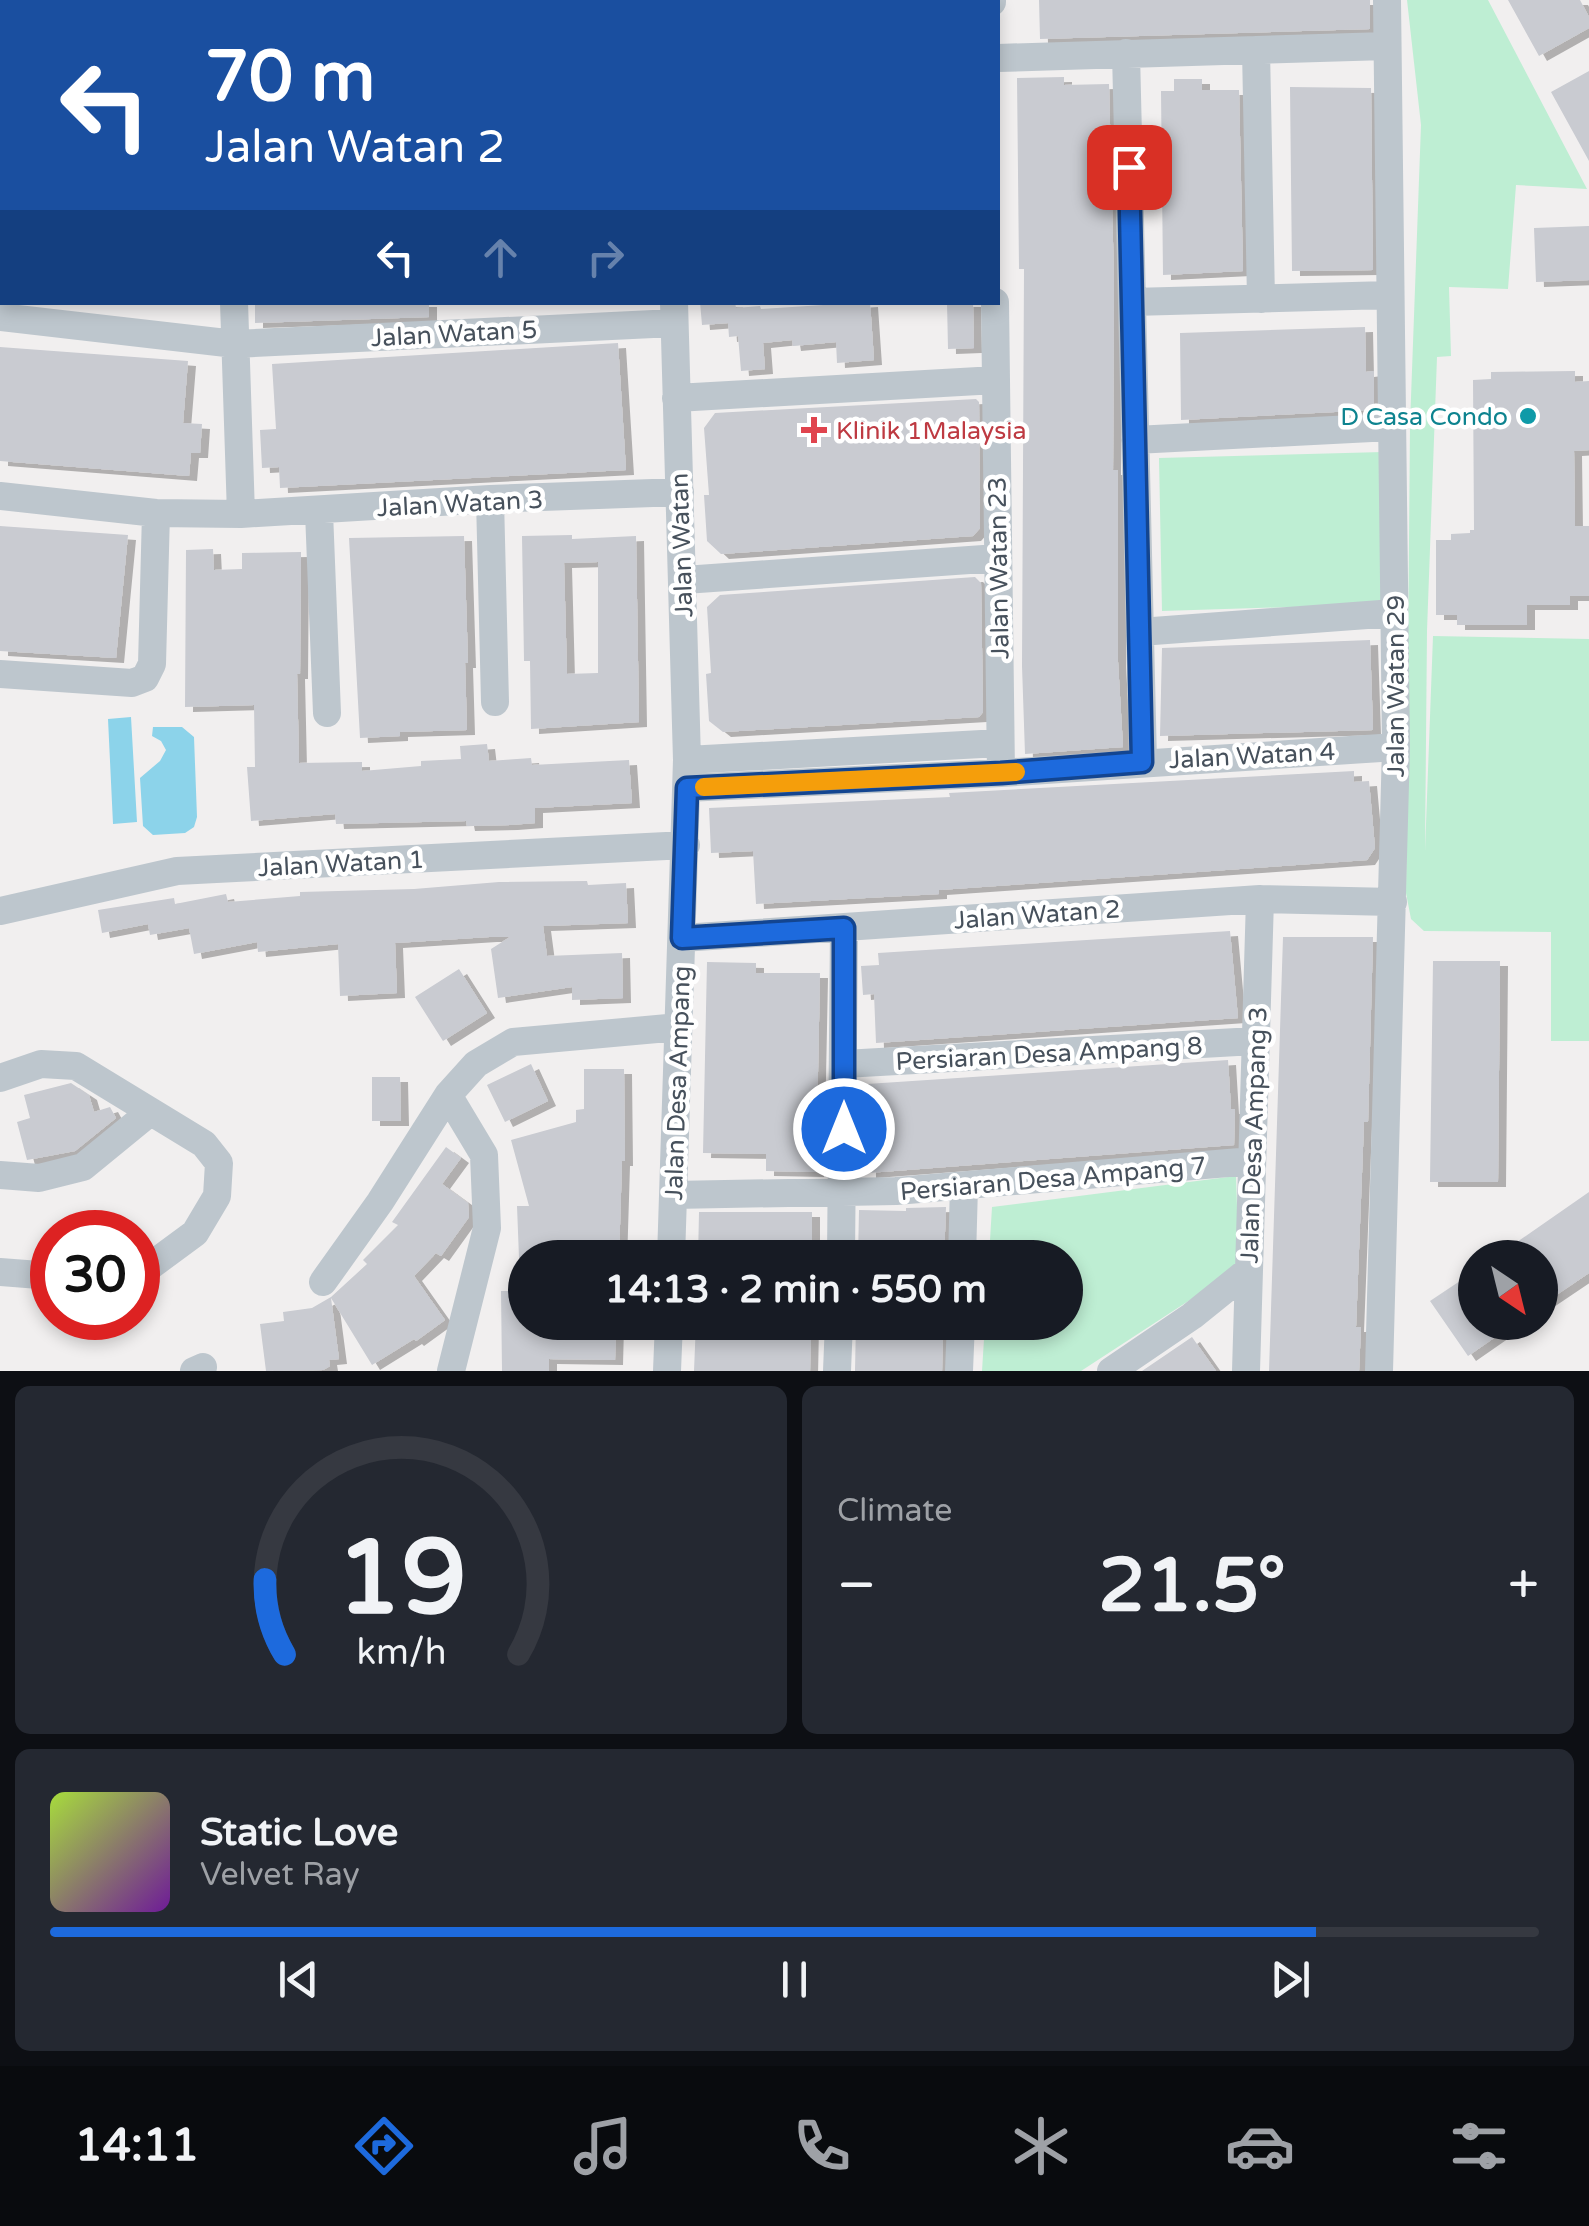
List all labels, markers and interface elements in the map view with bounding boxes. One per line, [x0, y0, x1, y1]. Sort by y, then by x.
text: 70 m [205, 36, 375, 120]
icon: left [40, 40, 170, 170]
text: Jalan Watan 2 [205, 121, 505, 175]
pin [1087, 125, 1172, 210]
icon: arrive [1102, 140, 1157, 195]
icon: left [368, 230, 423, 285]
icon: ahead [473, 230, 528, 285]
icon: right [578, 230, 633, 285]
street label: Jalan Watan 5 [370, 315, 538, 353]
place label: D Casa Condo [1340, 402, 1508, 432]
marker: D Casa Condo [1517, 405, 1539, 427]
place label: Klinik 1Malaysia [836, 416, 1026, 446]
marker: Klinik 1Malaysia [801, 417, 827, 443]
street label: Jalan Watan [664, 472, 700, 618]
street label: Jalan Watan 23 [982, 477, 1016, 659]
street label: Jalan Watan 3 [376, 485, 544, 523]
street label: Jalan Watan 29 [1381, 595, 1411, 777]
street label: Jalan Watan 4 [1168, 737, 1336, 775]
street label: Jalan Watan 1 [257, 845, 425, 883]
street label: Jalan Watan 2 [953, 894, 1121, 936]
street label: Jalan Desa Ampang [659, 965, 697, 1201]
street label: Jalan Desa Ampang 3 [1235, 1006, 1273, 1264]
street label: Persiaran Desa Ampang 8 [895, 1031, 1203, 1077]
position arrow [792, 1077, 896, 1181]
street label: Persiaran Desa Ampang 7 [899, 1151, 1207, 1207]
speed limit sign: 30 [30, 1210, 160, 1340]
north arrow [1458, 1240, 1558, 1340]
map controls [1458, 1240, 1558, 1340]
text: 14:13 · 2 min · 550 m [604, 1267, 987, 1313]
text: Climate [837, 1492, 952, 1530]
text: 19 [336, 1517, 466, 1642]
text: 21.5° [1098, 1541, 1286, 1631]
text: − [837, 1553, 876, 1619]
text: + [1508, 1553, 1539, 1619]
text: km/h [356, 1631, 446, 1674]
text: Static Love [200, 1810, 398, 1856]
text: Velvet Ray [200, 1856, 360, 1894]
icon: previous [271, 1952, 326, 2007]
icon: pause [767, 1952, 822, 2007]
icon: next [1263, 1952, 1318, 2007]
icon: directions [349, 2111, 419, 2181]
icon: music [568, 2111, 638, 2181]
icon: phone [787, 2111, 857, 2181]
icon: climate [1006, 2111, 1076, 2181]
icon: car [1225, 2111, 1295, 2181]
icon: filters [1444, 2111, 1514, 2181]
text: 14:11 [75, 2119, 199, 2173]

